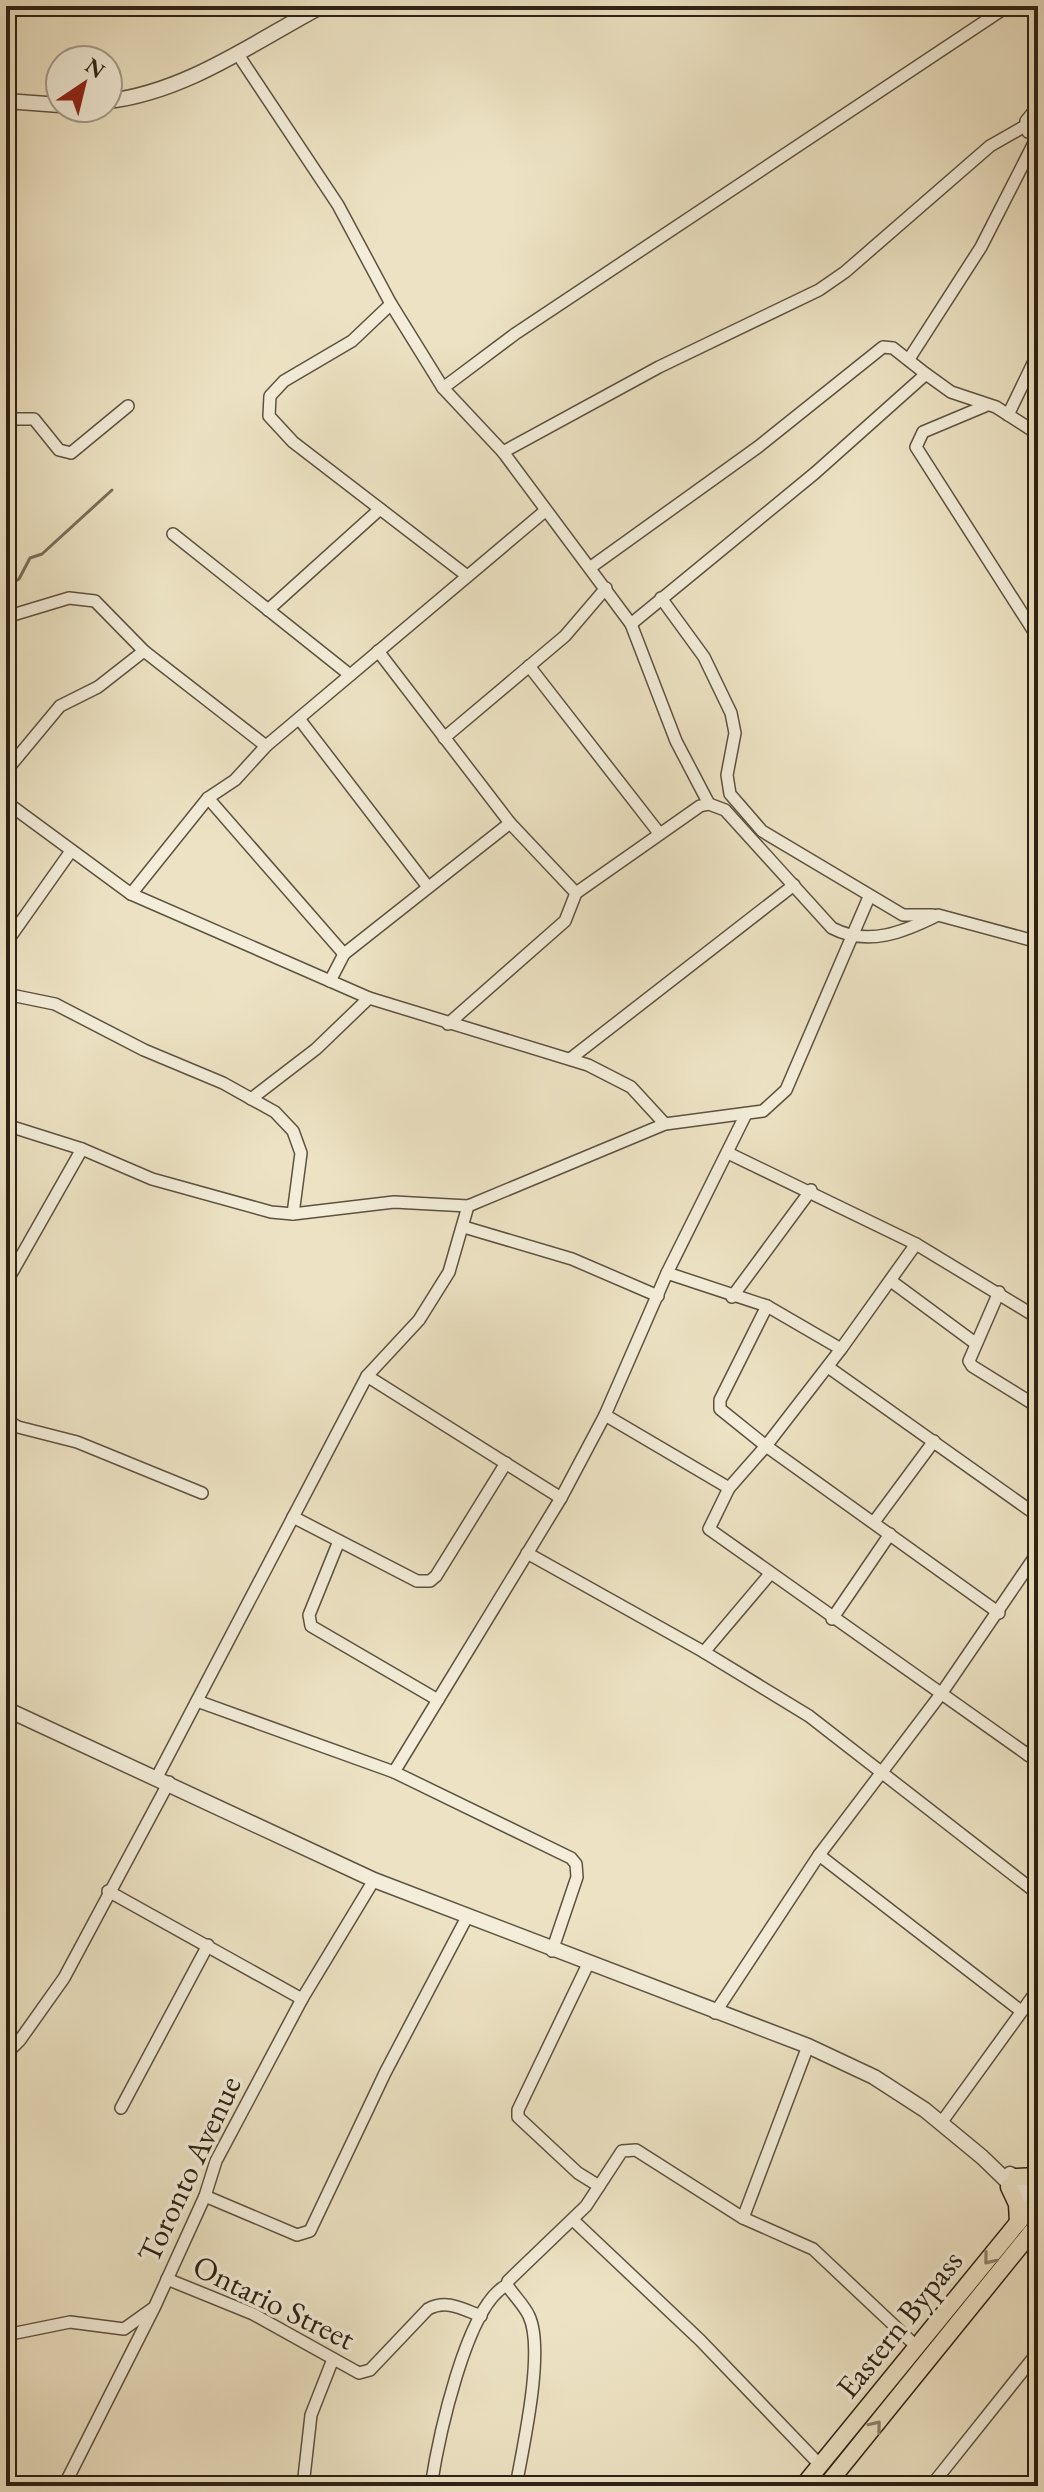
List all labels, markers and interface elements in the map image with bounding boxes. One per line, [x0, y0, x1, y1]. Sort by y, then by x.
north arrow [44, 44, 124, 124]
text: N [80, 51, 111, 85]
street label: Toronto Avenue [127, 2069, 251, 2269]
street label: Eastern Bypass [826, 2241, 972, 2407]
street label: Ontario Street [186, 2245, 362, 2359]
one-way arrow [984, 2249, 999, 2264]
one-way arrow [866, 2420, 880, 2435]

